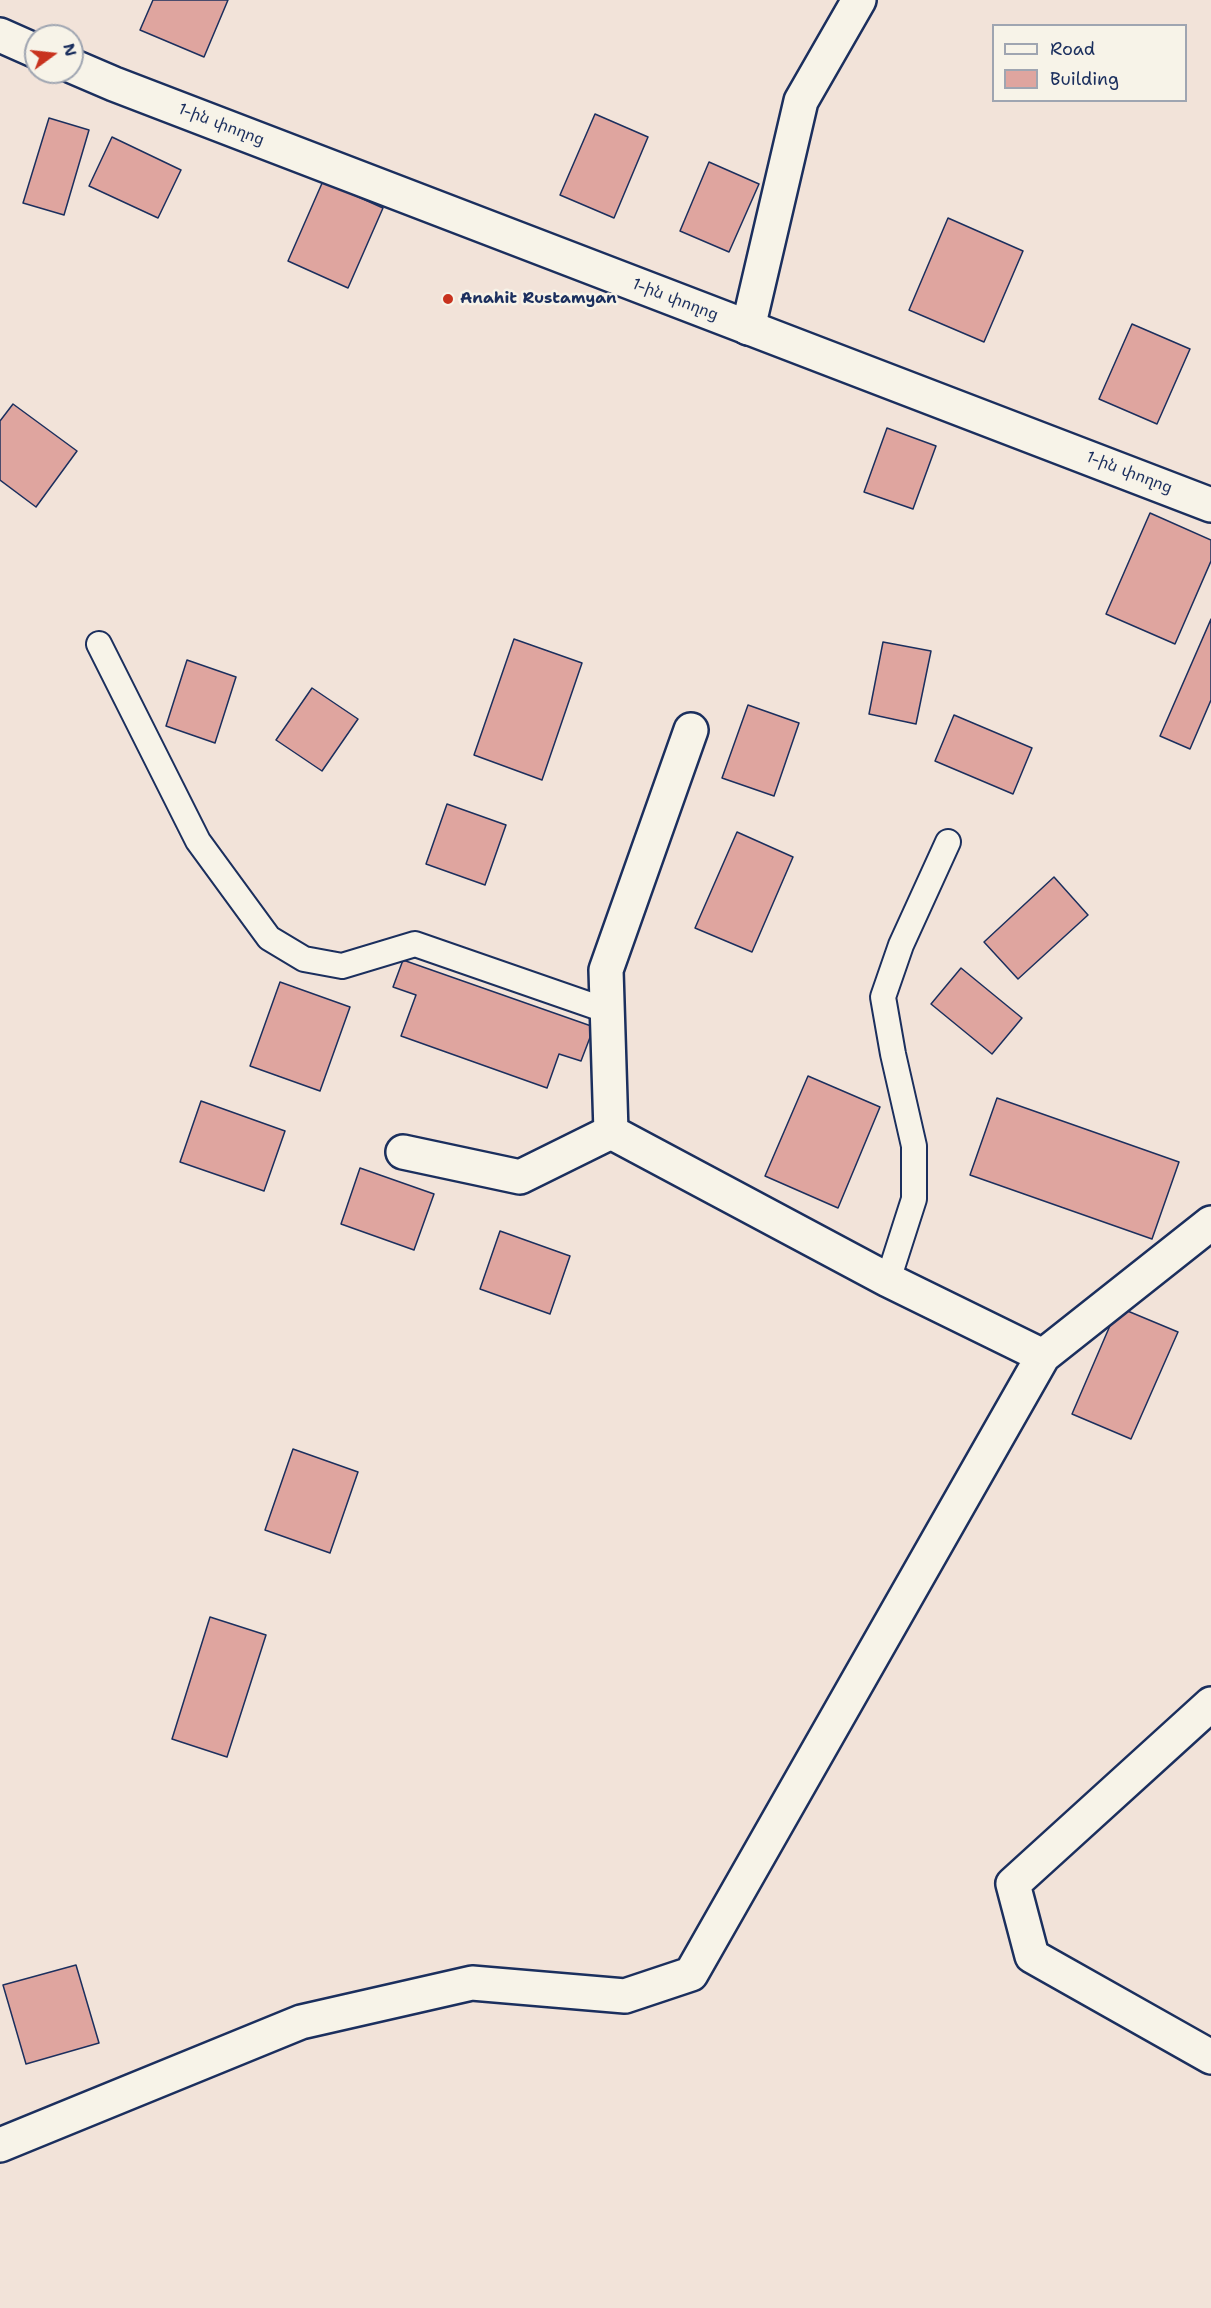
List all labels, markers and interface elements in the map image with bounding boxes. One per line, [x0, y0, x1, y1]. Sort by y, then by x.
north arrow [24, 24, 84, 84]
legend [992, 24, 1187, 102]
text: Road [1050, 37, 1095, 61]
text: N [58, 41, 82, 59]
text: Building [1050, 67, 1119, 91]
street label: 1-ին փողոց [175, 100, 267, 150]
street label: 1-ին փողոց [629, 275, 721, 325]
place label: Anahit Rustamyan [460, 289, 617, 309]
marker: Anahit Rustamyan [441, 292, 455, 306]
street label: 1-ին փողոց [1083, 448, 1175, 498]

